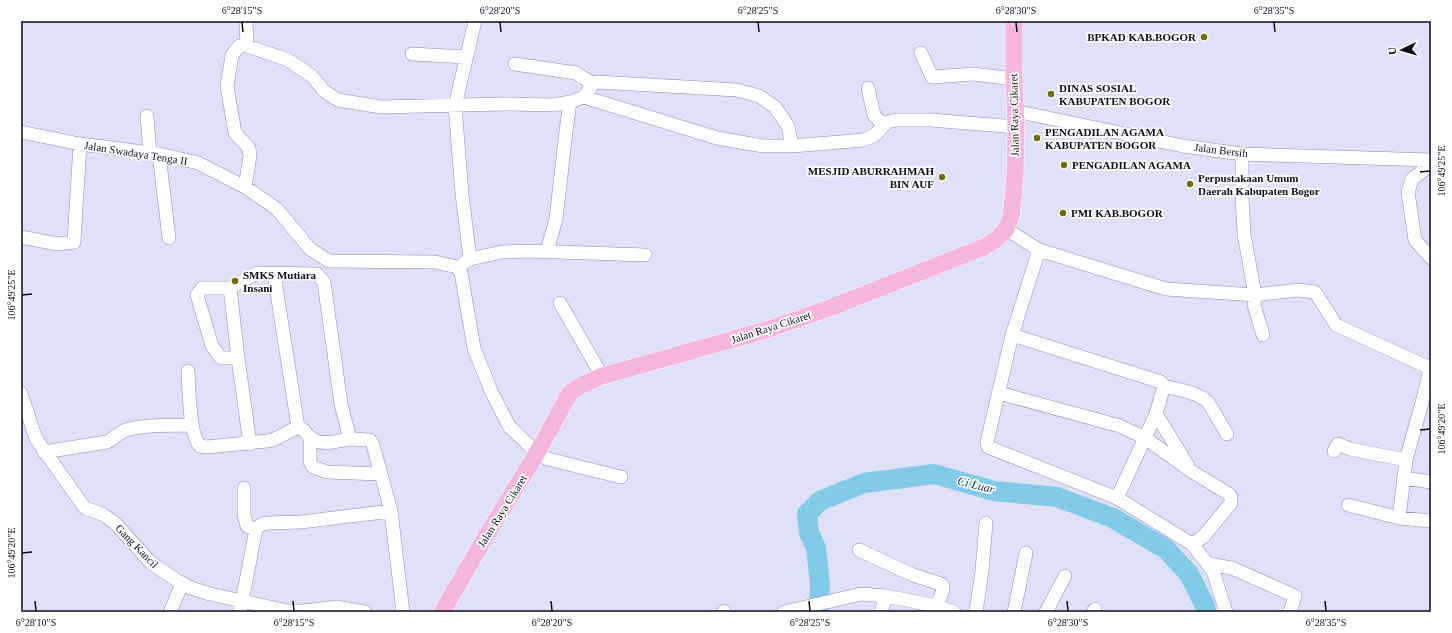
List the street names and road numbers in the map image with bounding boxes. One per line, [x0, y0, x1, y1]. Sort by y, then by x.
street label: Jalan Raya Cikaret [1007, 73, 1021, 157]
street label: Jalan Swadaya Tenga II [84, 139, 189, 167]
street label: Jalan Bersih [1193, 141, 1249, 159]
street label: Jalan Raya Cikaret [730, 308, 812, 346]
street label: Jalan Raya Cikaret [475, 473, 529, 549]
street label: Gang Kancil [113, 522, 161, 570]

